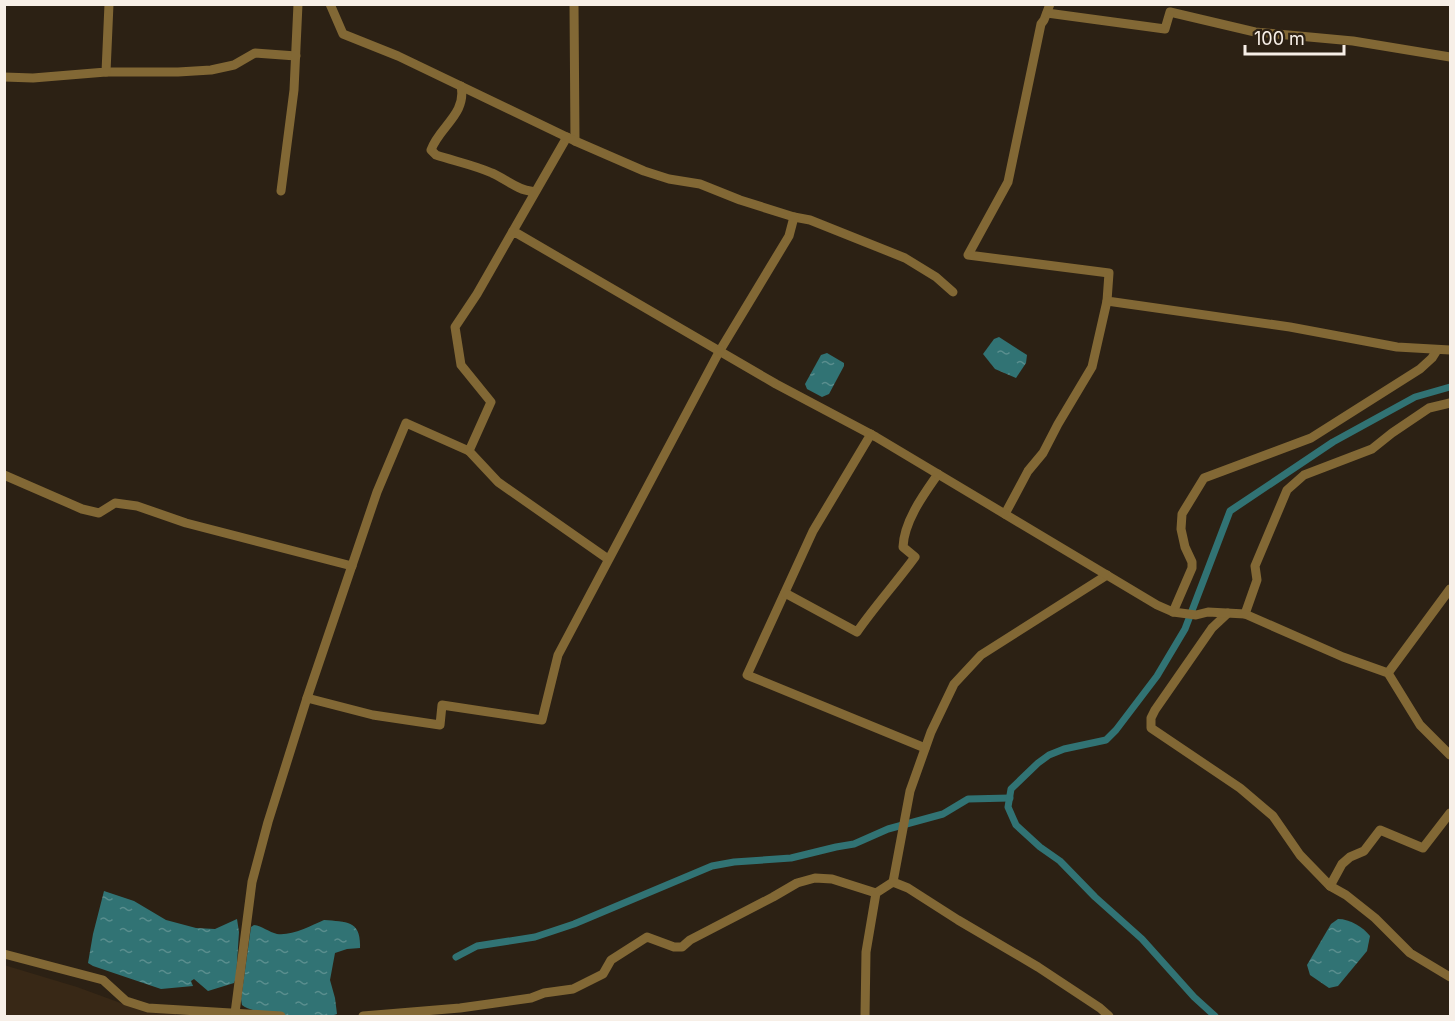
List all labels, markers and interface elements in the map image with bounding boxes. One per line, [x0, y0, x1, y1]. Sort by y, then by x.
scale bar [1245, 18, 1344, 56]
text: 100 m [1254, 28, 1305, 49]

